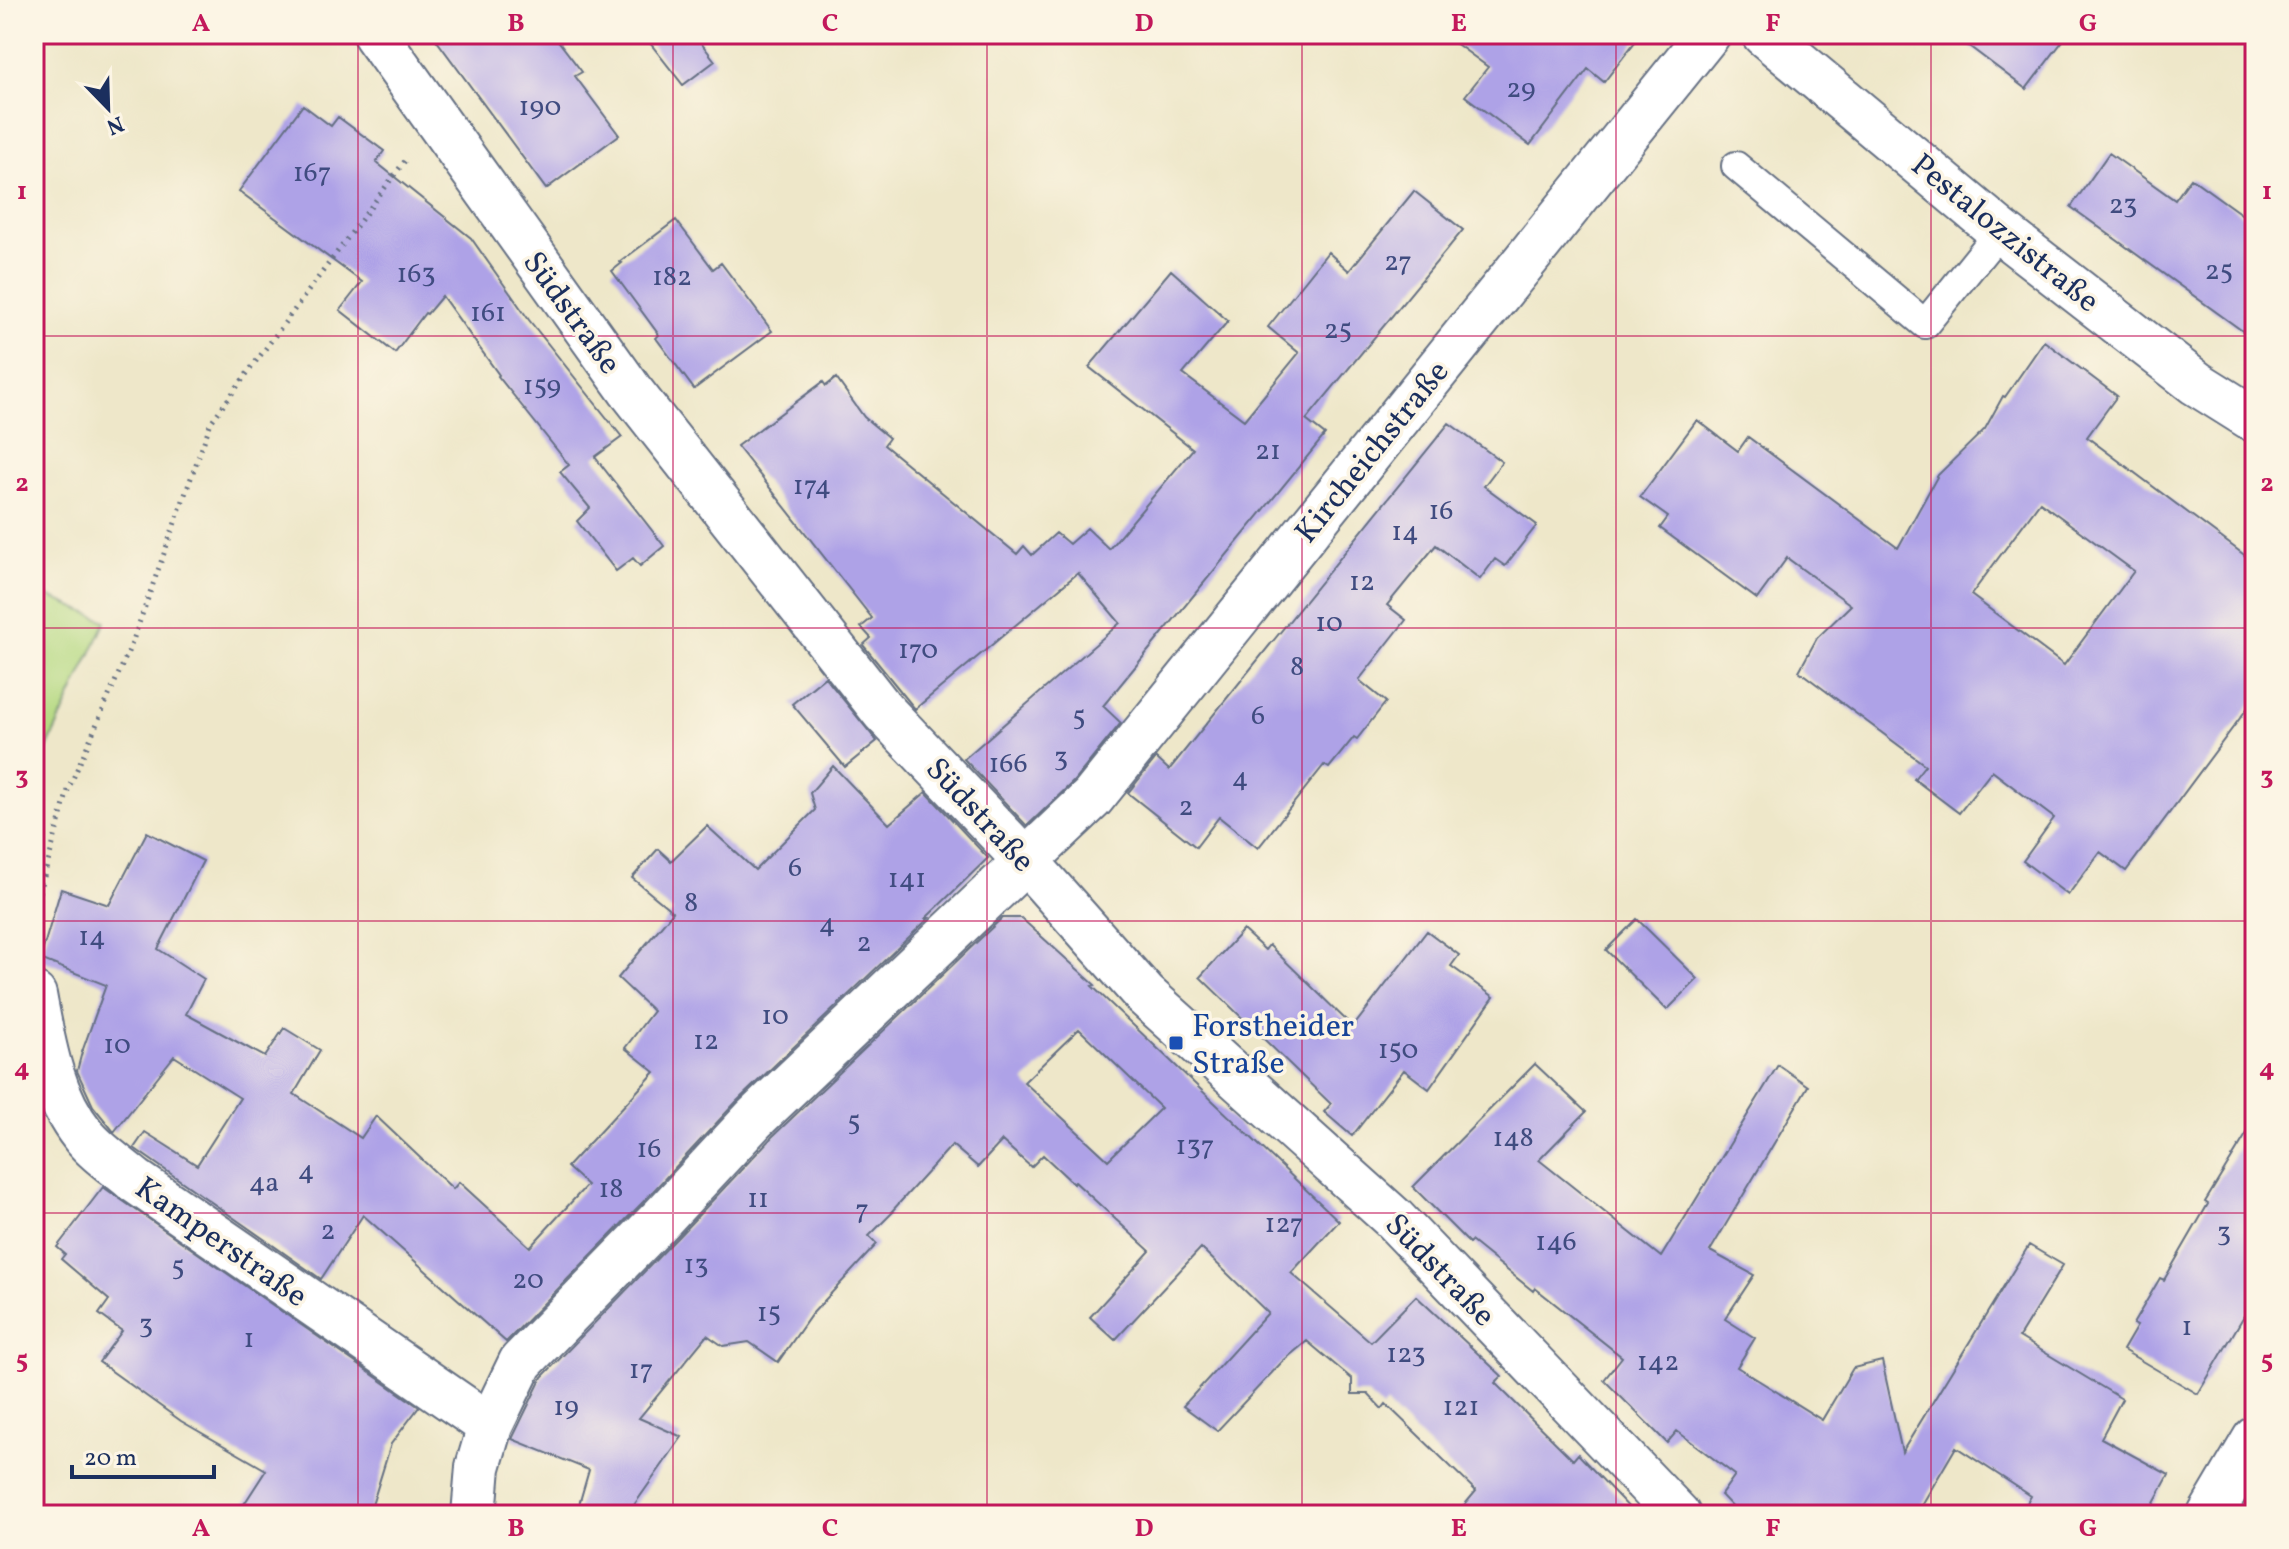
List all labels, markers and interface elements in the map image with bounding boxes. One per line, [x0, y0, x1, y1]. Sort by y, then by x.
text: A [192, 6, 211, 42]
text: B [507, 6, 525, 42]
text: C [822, 6, 838, 42]
text: D [1134, 6, 1154, 42]
text: E [1451, 6, 1467, 42]
text: F [1765, 6, 1781, 42]
text: G [2079, 6, 2097, 42]
north arrow [68, 68, 148, 148]
house number: 29 [1506, 70, 1536, 109]
house number: 190 [519, 88, 561, 127]
text: N [101, 107, 128, 142]
street label: Pestalozzistraße [1901, 145, 2108, 324]
house number: 167 [293, 154, 331, 193]
text: 1 [17, 174, 27, 210]
text: 1 [2262, 174, 2272, 210]
house number: 23 [2109, 186, 2137, 225]
street label: Südstraße [511, 243, 630, 384]
house number: 27 [1384, 243, 1412, 282]
house number: 25 [2205, 252, 2233, 291]
house number: 163 [396, 255, 436, 294]
house number: 182 [652, 258, 692, 297]
house number: 161 [470, 294, 506, 333]
house number: 25 [1324, 311, 1352, 350]
street label: Kircheichstraße [1286, 352, 1461, 553]
house number: 159 [523, 367, 561, 406]
house number: 21 [1255, 432, 1281, 471]
text: 2 [15, 466, 29, 502]
text: 2 [2260, 466, 2274, 502]
house number: 174 [793, 467, 831, 506]
house number: 16 [1428, 492, 1454, 531]
house number: 14 [1391, 513, 1419, 552]
house number: 12 [1349, 563, 1375, 602]
house number: 10 [1315, 604, 1343, 643]
house number: 170 [898, 631, 938, 670]
house number: 8 [1290, 648, 1304, 687]
house number: 6 [1251, 697, 1265, 736]
house number: 5 [1072, 698, 1086, 737]
house number: 3 [1054, 739, 1068, 778]
house number: 166 [988, 745, 1028, 784]
street label: Südstraße [914, 749, 1043, 883]
text: 3 [15, 759, 29, 795]
house number: 4 [1232, 759, 1248, 798]
text: 3 [2260, 759, 2274, 795]
house number: 2 [1178, 788, 1194, 827]
house number: 6 [788, 849, 802, 888]
house number: 141 [888, 860, 926, 899]
house number: 8 [684, 884, 698, 923]
house number: 4 [819, 905, 835, 944]
house number: 14 [78, 918, 106, 957]
house number: 2 [856, 924, 872, 963]
house number: 10 [761, 997, 789, 1036]
place label: Forstheider Straße [1192, 1006, 1354, 1087]
house number: 12 [693, 1022, 719, 1061]
house number: 10 [103, 1026, 131, 1065]
house number: 150 [1378, 1031, 1418, 1070]
marker: Forstheider Straße [1167, 1034, 1185, 1052]
text: 4 [14, 1051, 30, 1087]
text: 4 [2259, 1051, 2275, 1087]
house number: 5 [847, 1103, 861, 1142]
house number: 148 [1492, 1119, 1534, 1158]
house number: 137 [1176, 1127, 1214, 1166]
house number: 16 [636, 1130, 662, 1169]
house number: 4 [298, 1152, 314, 1191]
house number: 4a [249, 1164, 279, 1203]
street label: Kamperstraße [125, 1168, 315, 1319]
house number: 18 [598, 1170, 624, 1209]
house number: 11 [747, 1180, 769, 1219]
house number: 7 [855, 1191, 869, 1230]
house number: 127 [1265, 1205, 1303, 1244]
street label: Südstraße [1374, 1205, 1504, 1338]
house number: 2 [320, 1212, 336, 1251]
house number: 3 [2217, 1214, 2231, 1253]
house number: 146 [1535, 1223, 1577, 1262]
house number: 13 [683, 1246, 709, 1285]
house number: 5 [171, 1248, 185, 1287]
house number: 20 [512, 1261, 544, 1300]
house number: 15 [757, 1294, 781, 1333]
house number: 3 [139, 1306, 153, 1345]
house number: 1 [2182, 1308, 2192, 1347]
house number: 1 [244, 1320, 254, 1359]
house number: 123 [1386, 1335, 1426, 1374]
text: 5 [16, 1343, 28, 1379]
house number: 142 [1637, 1343, 1679, 1382]
text: 5 [2261, 1343, 2273, 1379]
house number: 17 [629, 1351, 653, 1390]
house number: 19 [553, 1388, 579, 1427]
house number: 121 [1443, 1388, 1479, 1427]
scale bar [72, 1429, 214, 1479]
text: 20 m [84, 1442, 137, 1476]
text: A [192, 1511, 211, 1547]
text: B [507, 1511, 525, 1547]
text: C [822, 1511, 838, 1547]
text: D [1134, 1511, 1154, 1547]
text: E [1451, 1511, 1467, 1547]
text: F [1765, 1511, 1781, 1547]
text: G [2079, 1511, 2097, 1547]

